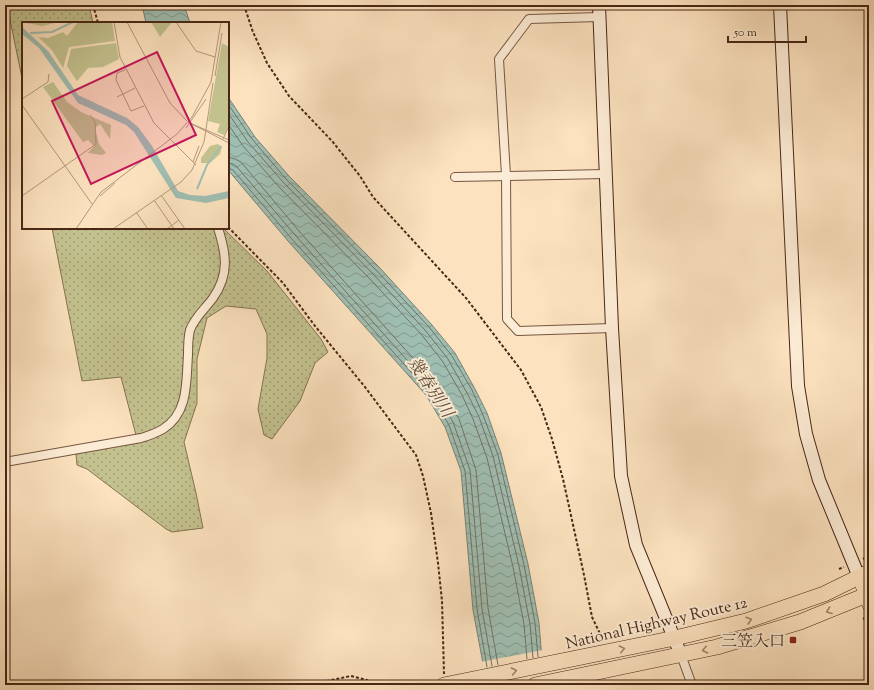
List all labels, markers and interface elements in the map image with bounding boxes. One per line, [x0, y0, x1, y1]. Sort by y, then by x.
scale bar [728, 18, 806, 44]
inset map [22, 22, 229, 229]
text: 50 m [733, 24, 757, 42]
water label: 幾春別川 [401, 353, 459, 425]
street label: National Highway Route 12 [563, 592, 750, 657]
one-way arrow [825, 606, 832, 614]
one-way arrow [745, 616, 752, 625]
place label: 三笠入口 [721, 631, 785, 654]
marker: 三笠入口 [788, 635, 798, 645]
one-way arrow [619, 645, 625, 654]
one-way arrow [702, 645, 708, 653]
one-way arrow [511, 667, 517, 675]

